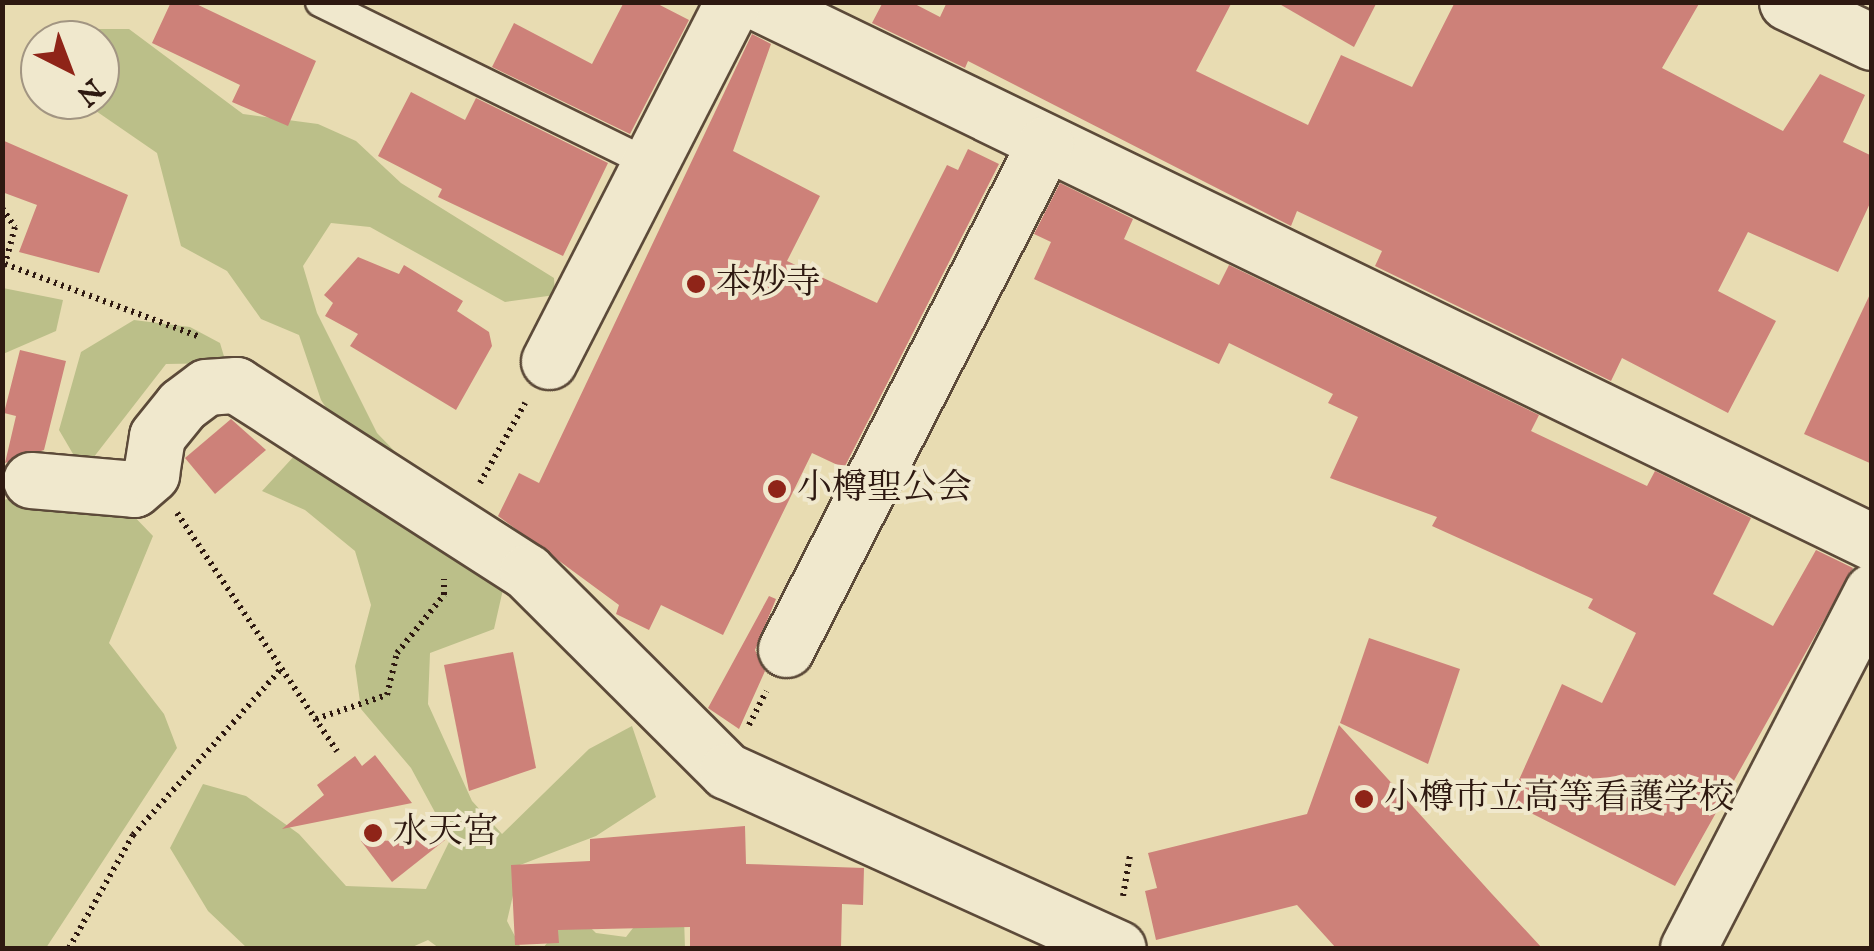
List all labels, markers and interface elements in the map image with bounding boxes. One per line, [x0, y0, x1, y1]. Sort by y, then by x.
north arrow [20, 20, 120, 120]
text: N [68, 70, 110, 112]
place label: 本妙寺 [716, 263, 821, 305]
marker: 本妙寺 [685, 273, 707, 295]
place label: 小樽聖公会 [797, 468, 972, 510]
marker: 小樽聖公会 [766, 478, 788, 500]
place label: 小樽市立高等看護学校 [1384, 778, 1734, 820]
marker: 小樽市立高等看護学校 [1353, 788, 1375, 810]
place label: 水天宮 [393, 812, 498, 854]
marker: 水天宮 [362, 822, 384, 844]

